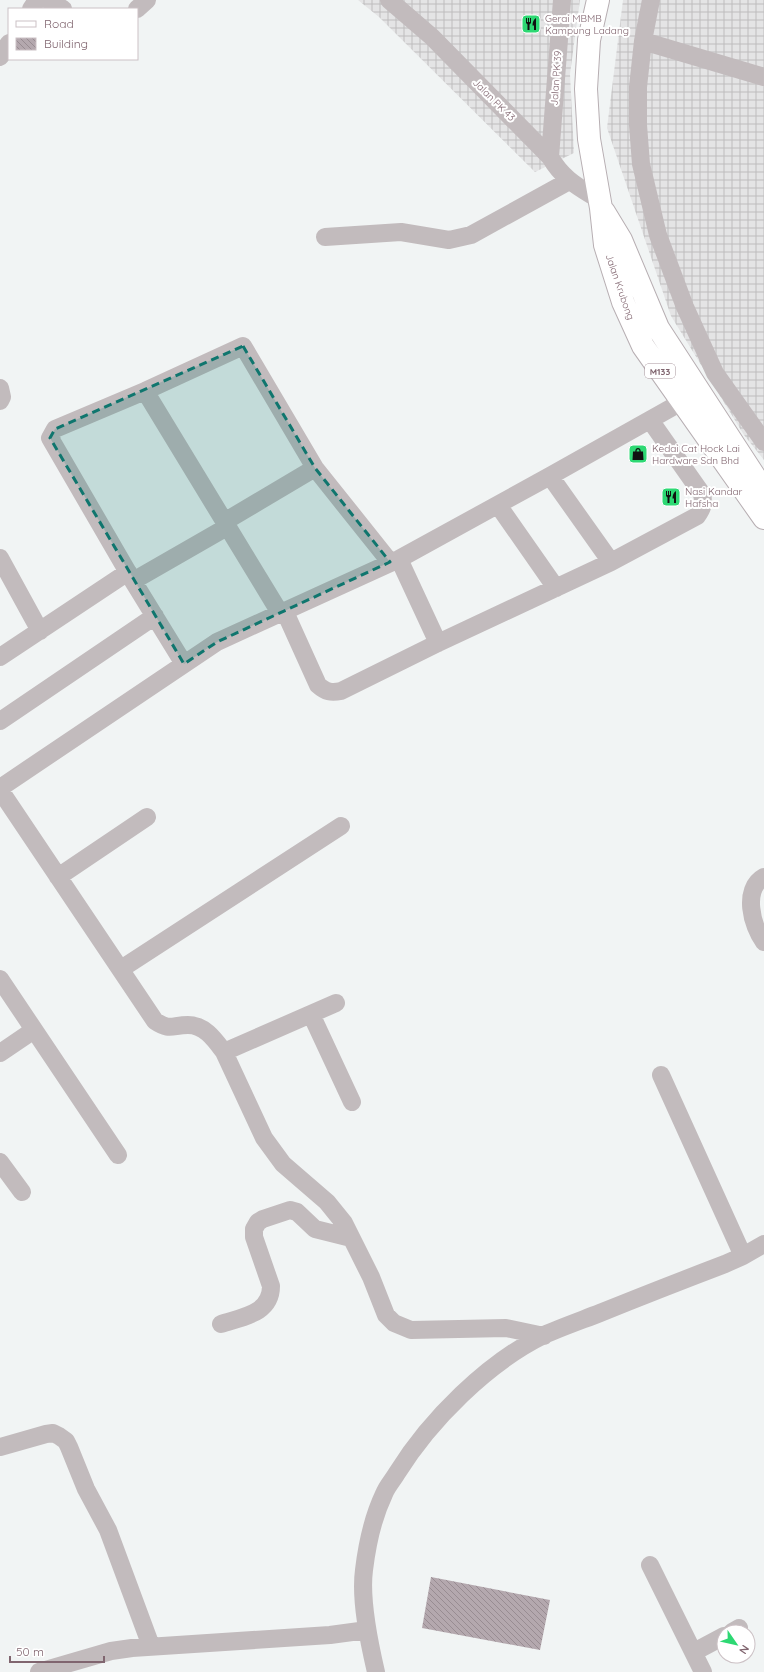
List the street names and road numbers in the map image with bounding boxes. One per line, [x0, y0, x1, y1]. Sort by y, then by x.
street label: Jalan PK 39 [548, 50, 564, 106]
street label: Jalan PK 43 [470, 76, 518, 124]
street label: Jalan Krubong [603, 252, 637, 322]
road number: M133 [645, 364, 675, 378]

